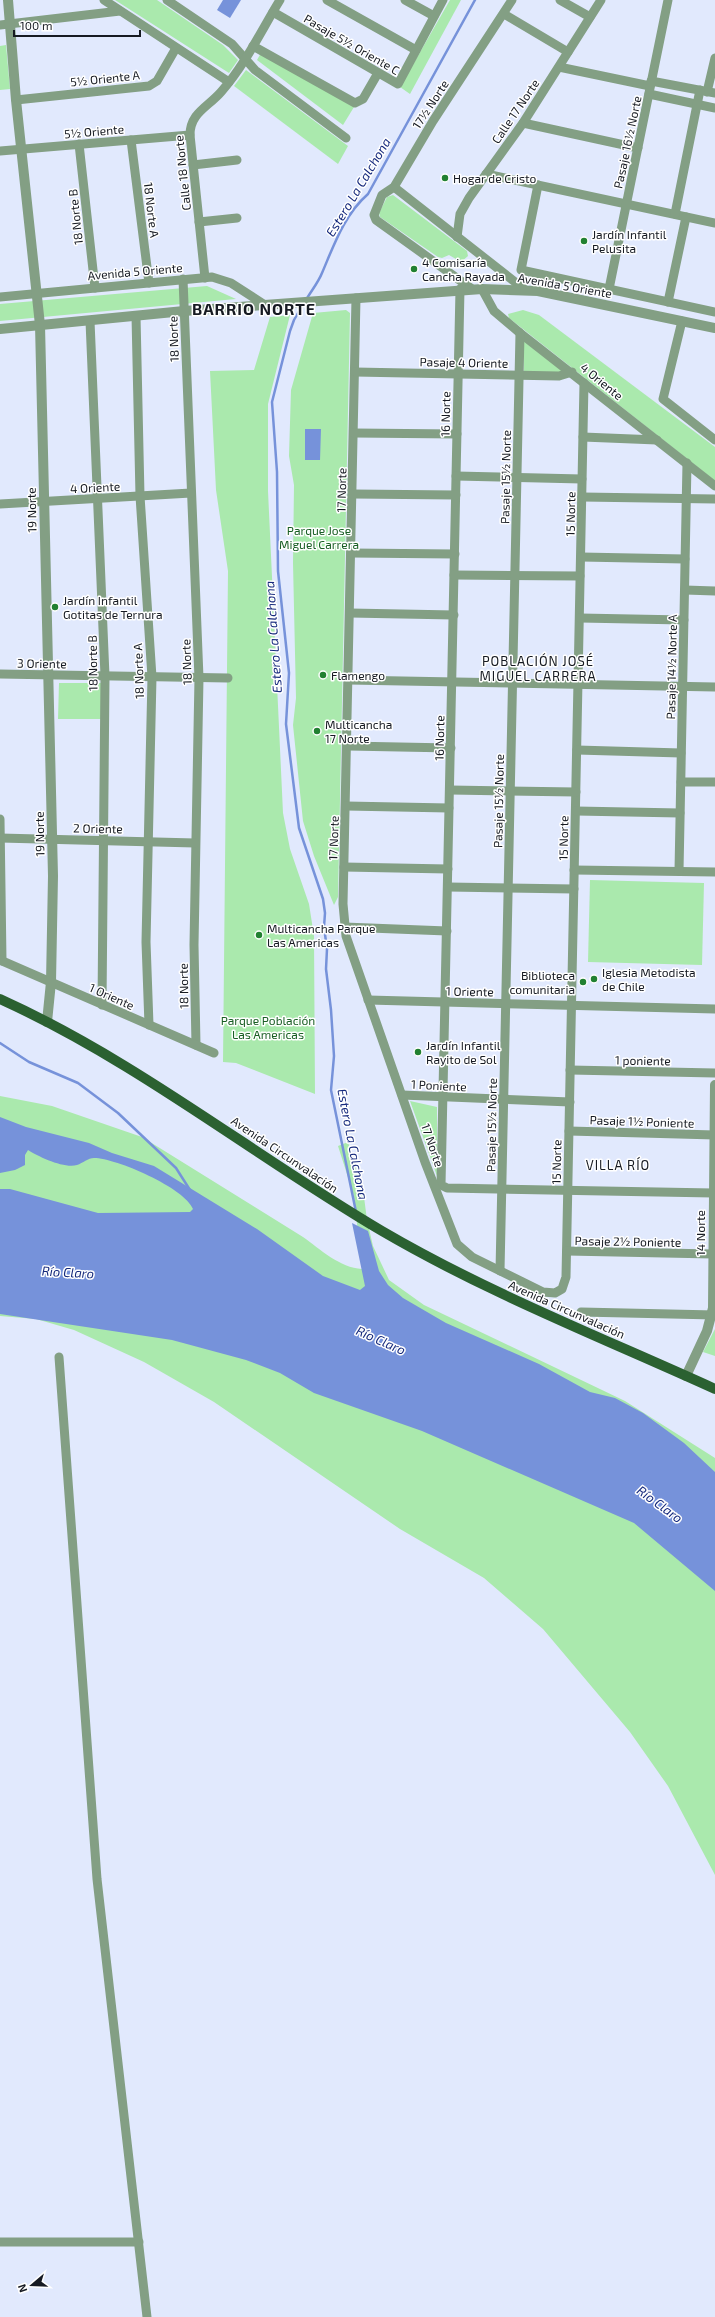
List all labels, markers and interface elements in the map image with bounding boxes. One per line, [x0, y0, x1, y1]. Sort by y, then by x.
street label: Pasaje 5½ Oriente C [301, 11, 402, 78]
scale bar [14, 12, 140, 38]
text: 100 m [20, 18, 52, 32]
street label: 5½ Oriente A [70, 67, 141, 89]
street label: Calle 17 Norte [488, 76, 542, 146]
street label: 17½ Norte [409, 77, 451, 131]
street label: Pasaje 16½ Norte [610, 94, 645, 190]
street label: 5½ Oriente [64, 121, 124, 141]
street label: Calle 18 Norte [171, 135, 193, 211]
water label: Estero La Calchona [322, 135, 394, 239]
place label: Hogar de Cristo [453, 171, 537, 185]
marker: Hogar de Cristo [440, 173, 450, 183]
street label: 18 Norte A [142, 182, 162, 239]
street label: 18 Norte B [65, 188, 85, 246]
place label: Jardín Infantil Pelusita [592, 227, 667, 255]
marker: Jardín Infantil Pelusita [579, 236, 589, 246]
place label: 4 Comisaría Cancha Rayada [422, 255, 505, 283]
street label: Avenida 5 Oriente [87, 260, 183, 282]
marker: 4 Comisaría Cancha Rayada [409, 264, 419, 274]
street label: Avenida 5 Oriente [517, 270, 613, 300]
district label: BARRIO NORTE [192, 299, 316, 318]
street label: 18 Norte [165, 316, 181, 362]
street label: Pasaje 4 Oriente [420, 354, 508, 371]
street label: 4 Oriente [578, 360, 626, 402]
street label: 16 Norte [438, 391, 452, 437]
street label: Pasaje 15½ Norte [497, 430, 514, 524]
street label: 17 Norte [334, 468, 348, 512]
street label: 4 Oriente [70, 479, 120, 495]
street label: 19 Norte [24, 487, 38, 533]
street label: 15 Norte [563, 491, 577, 537]
park label: Parque Jose Miguel Carrera [279, 523, 359, 551]
water label: Estero La Calchona [261, 580, 285, 694]
place label: Jardín Infantil Gotitas de Ternura [63, 593, 163, 621]
marker: Jardín Infantil Gotitas de Ternura [50, 602, 60, 612]
street label: Pasaje 14½ Norte A [663, 614, 680, 720]
street label: 18 Norte B [85, 635, 99, 691]
street label: 18 Norte [178, 639, 194, 685]
street label: 18 Norte A [130, 642, 146, 699]
district label: POBLACIÓN JOSÉ MIGUEL CARRERA [479, 652, 597, 684]
street label: 3 Oriente [17, 656, 67, 670]
place label: Flamengo [331, 668, 385, 682]
marker: Flamengo [318, 670, 328, 680]
street label: 16 Norte [432, 715, 446, 761]
place label: Multicancha 17 Norte [325, 717, 392, 745]
marker: Multicancha 17 Norte [312, 726, 322, 736]
street label: Pasaje 15½ Norte [490, 754, 507, 848]
street label: 19 Norte [32, 811, 46, 857]
street label: 17 Norte [325, 815, 341, 861]
street label: 15 Norte [556, 815, 570, 861]
street label: 2 Oriente [73, 821, 123, 835]
place label: Multicancha Parque Las Americas [267, 921, 375, 949]
marker: Multicancha Parque Las Americas [254, 930, 264, 940]
street label: 18 Norte [176, 963, 190, 1009]
place label: Iglesia Metodista de Chile [602, 965, 696, 993]
place label: Biblioteca comunitaria [510, 968, 575, 996]
marker: Iglesia Metodista de Chile [589, 974, 599, 984]
marker: Biblioteca comunitaria [578, 977, 588, 987]
street label: 1 Oriente [87, 980, 137, 1012]
street label: 1 Oriente [446, 984, 494, 998]
park label: Parque Población Las Americas [221, 1013, 315, 1041]
place label: Jardín Infantil Rayito de Sol [426, 1038, 501, 1066]
marker: Jardín Infantil Rayito de Sol [413, 1047, 423, 1057]
street label: 1 poniente [615, 1053, 671, 1067]
street label: 1 Poniente [411, 1077, 467, 1093]
street label: Pasaje 15½ Norte [483, 1078, 500, 1172]
water label: Estero La Calchona [334, 1087, 372, 1201]
street label: Pasaje 1½ Poniente [589, 1112, 695, 1131]
street label: Avenida Circunvalación [229, 1113, 341, 1195]
street label: 17 Norte [419, 1122, 447, 1168]
street label: 15 Norte [549, 1139, 563, 1185]
district label: VILLA RÍO [586, 1156, 650, 1173]
street label: 14 Norte [693, 1210, 707, 1256]
street label: Pasaje 2½ Poniente [575, 1233, 681, 1250]
water label: Río Claro [41, 1263, 95, 1281]
street label: Avenida Circunvalación [507, 1277, 627, 1341]
water label: Río Claro [354, 1322, 408, 1358]
water label: Río Claro [634, 1482, 686, 1526]
north arrow [12, 2265, 52, 2305]
text: N [15, 2282, 30, 2294]

